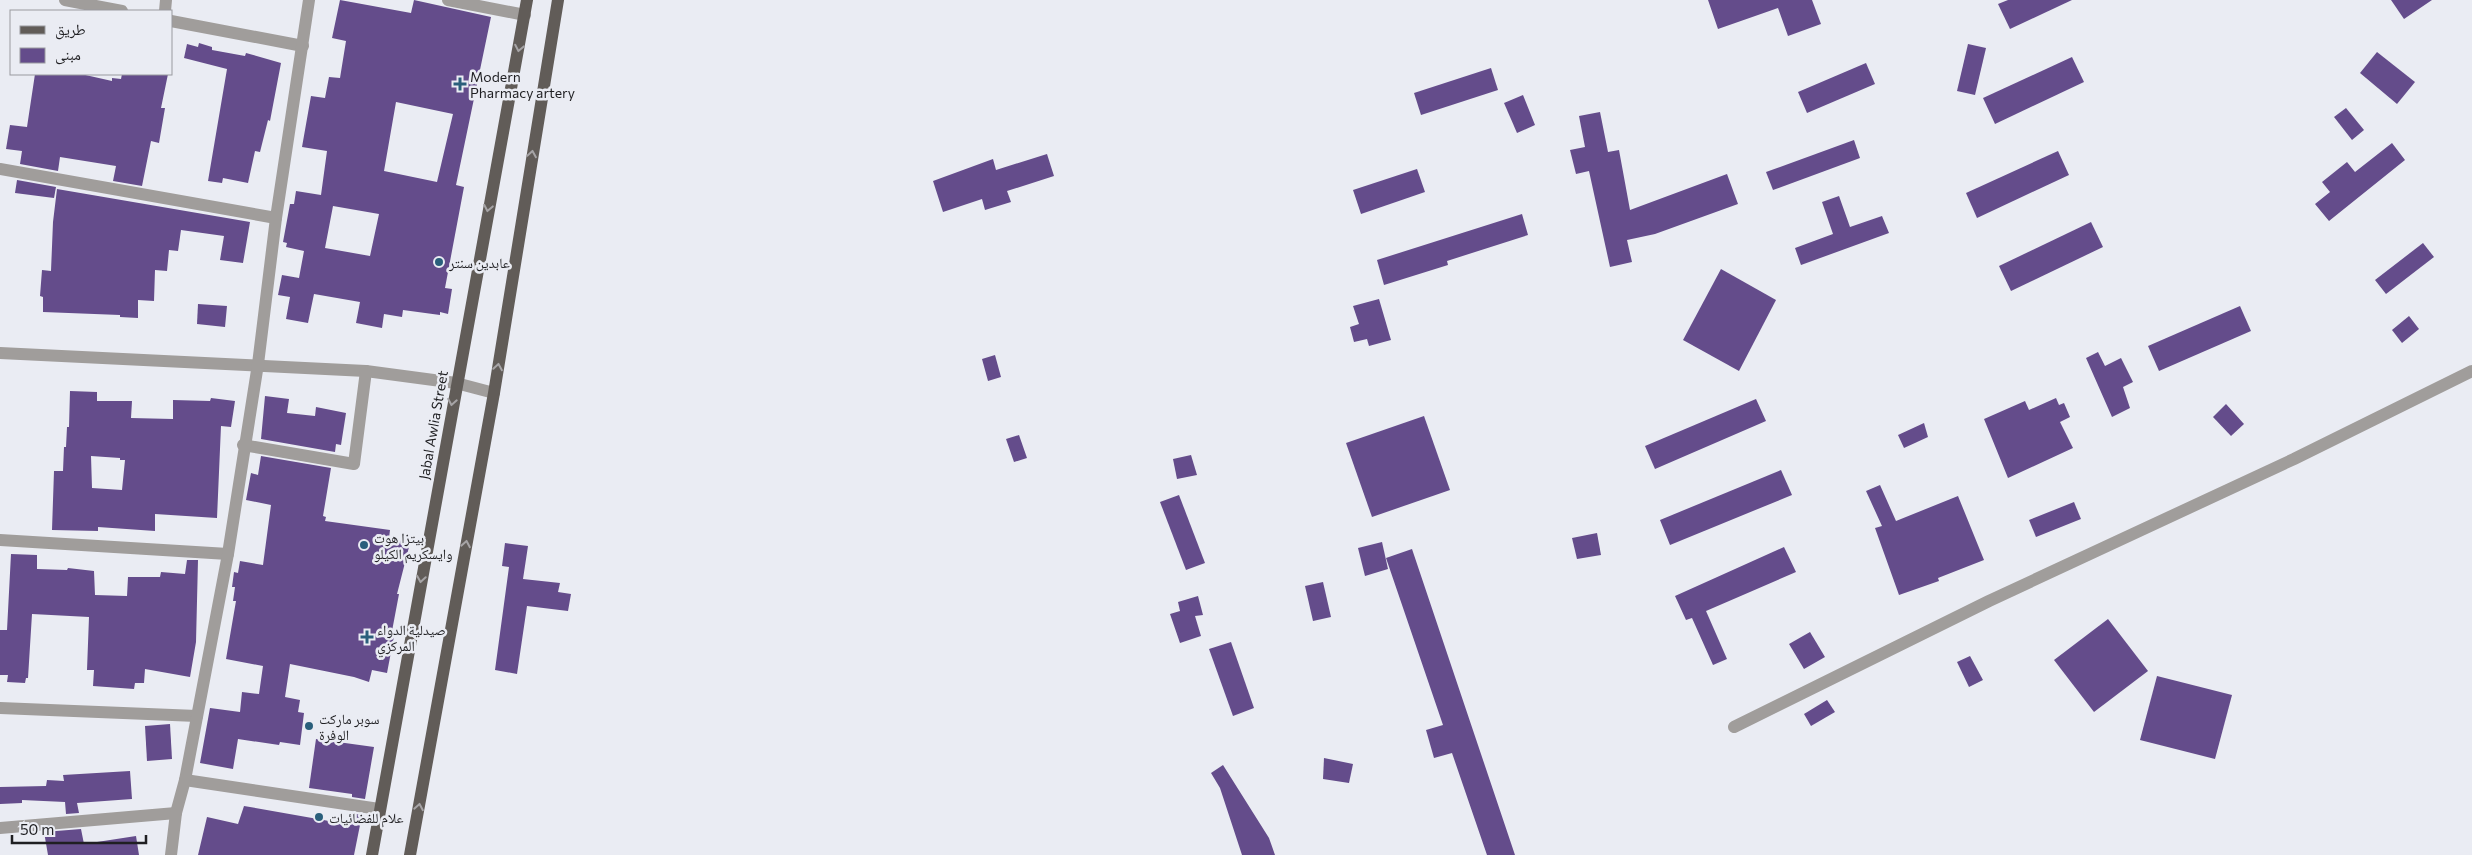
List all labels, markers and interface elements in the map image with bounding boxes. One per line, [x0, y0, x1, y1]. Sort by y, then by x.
legend [10, 10, 172, 75]
text: طريق [55, 20, 86, 40]
one-way arrow [514, 44, 524, 52]
text: مبنى [55, 45, 81, 65]
place label: Modern Pharmacy artery [470, 68, 575, 101]
marker: Modern Pharmacy artery [454, 78, 466, 90]
one-way arrow [526, 150, 537, 158]
one-way arrow [484, 203, 494, 212]
place label: عابدين سنتر [448, 254, 510, 272]
marker: عابدين سنتر [433, 256, 445, 268]
one-way arrow [492, 362, 503, 370]
street label: Jabal Awlia Street [415, 369, 451, 481]
one-way arrow [448, 397, 458, 406]
place label: بيتزا هوت وايسكريم الكيلو [374, 529, 453, 564]
marker: بيتزا هوت وايسكريم الكيلو [358, 539, 370, 551]
one-way arrow [461, 539, 471, 548]
one-way arrow [416, 575, 427, 583]
place label: صيدلية الدواء المركزي [377, 621, 446, 657]
marker: صيدلية الدواء المركزي [361, 631, 373, 643]
place label: سوبر ماركت الوفرة [319, 710, 380, 744]
marker: سوبر ماركت الوفرة [303, 720, 315, 732]
one-way arrow [413, 803, 423, 811]
place label: علام للفضائيات [329, 809, 404, 828]
marker: علام للفضائيات [313, 811, 325, 823]
scale bar [12, 812, 146, 844]
text: 50 m [20, 820, 54, 838]

